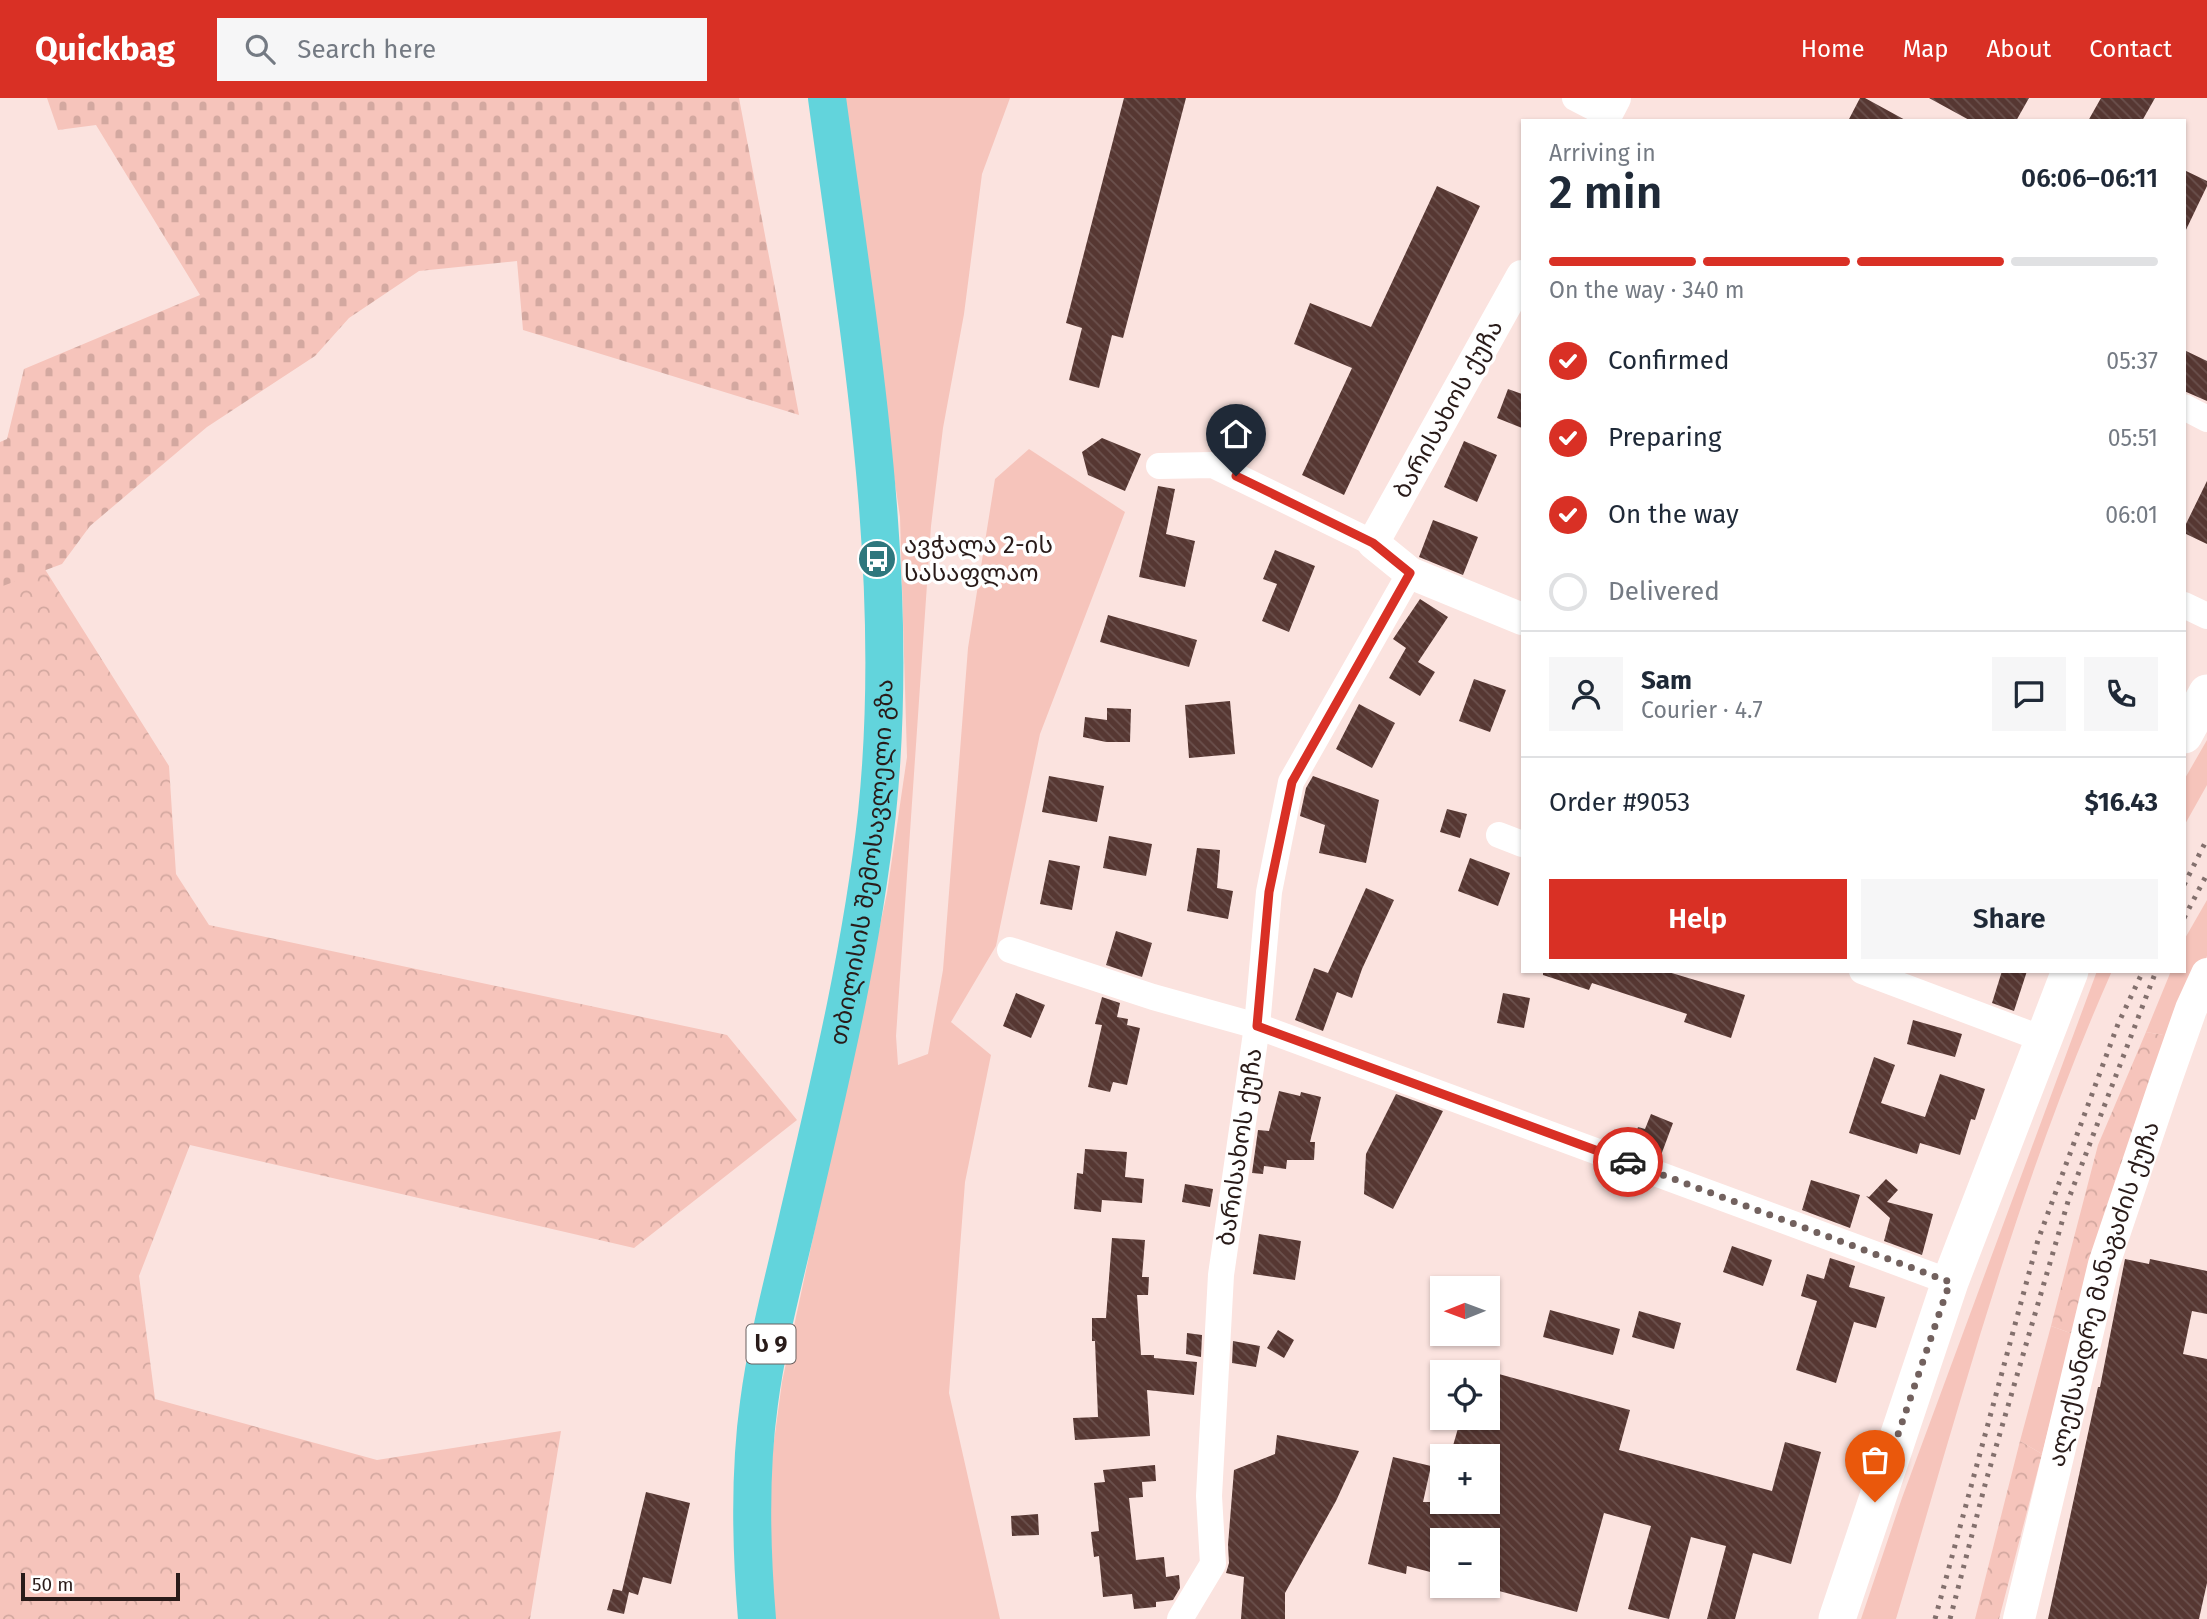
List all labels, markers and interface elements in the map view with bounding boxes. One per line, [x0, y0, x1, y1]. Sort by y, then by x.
search box [217, 18, 707, 81]
text: Quickbag [35, 29, 175, 69]
icon: search [241, 30, 279, 68]
text: Search here [297, 34, 436, 65]
text: Home [1801, 35, 1865, 63]
text: Map [1903, 35, 1949, 63]
text: About [1987, 35, 2051, 63]
text: Contact [2089, 35, 2172, 63]
text: Arriving in [1549, 139, 1656, 167]
text: 06:06–06:11 [2021, 163, 2158, 194]
text: 2 min [1549, 165, 1662, 220]
text: On the way · 340 m [1549, 276, 1745, 304]
street label: ბარისახოს ქუჩა [1387, 315, 1509, 503]
icon: check [1549, 342, 1587, 380]
text: Confirmed [1608, 345, 1729, 376]
text: 05:37 [2106, 347, 2158, 375]
pin [1206, 404, 1266, 476]
icon: home [1217, 415, 1255, 453]
icon: check [1549, 419, 1587, 457]
text: Preparing [1608, 422, 1721, 453]
text: 05:51 [2108, 424, 2158, 452]
icon: check [1549, 496, 1587, 534]
text: On the way [1608, 499, 1739, 530]
text: 06:01 [2105, 501, 2158, 529]
place label: ავჭალა 2-ის სასაფლაო [904, 531, 1053, 587]
bus stop icon: ავჭალა 2-ის სასაფლაო [856, 538, 898, 580]
text: Delivered [1608, 576, 1720, 607]
button: person [1549, 657, 1623, 731]
button: chat [1992, 657, 2066, 731]
button: phone [2084, 657, 2158, 731]
text: Sam [1641, 665, 1692, 696]
street label: თბილისის შემოსავლელი გზა [824, 679, 898, 1048]
text: Courier · 4.7 [1641, 696, 1763, 724]
text: Order #9053 [1549, 787, 1690, 818]
text: $16.43 [2084, 787, 2158, 818]
button: Help [1549, 879, 1847, 959]
button: Share [1861, 879, 2158, 959]
street label: ბარისახოს ქუჩა [1211, 1046, 1268, 1248]
street label: ალექსანდრე მანაგაძის ქუჩა [2042, 1118, 2165, 1469]
courier [1593, 1127, 1663, 1197]
icon: car [1609, 1143, 1647, 1181]
north arrow [1430, 1276, 1500, 1346]
map controls [1430, 1276, 1500, 1598]
road number: ს 9 [746, 1324, 796, 1364]
button: locate [1430, 1360, 1500, 1430]
pin [1845, 1430, 1905, 1502]
icon: bag [1856, 1441, 1894, 1479]
button: + [1430, 1444, 1500, 1514]
button: − [1430, 1528, 1500, 1598]
scale bar [21, 1570, 180, 1602]
text: 50 m [32, 1573, 73, 1596]

